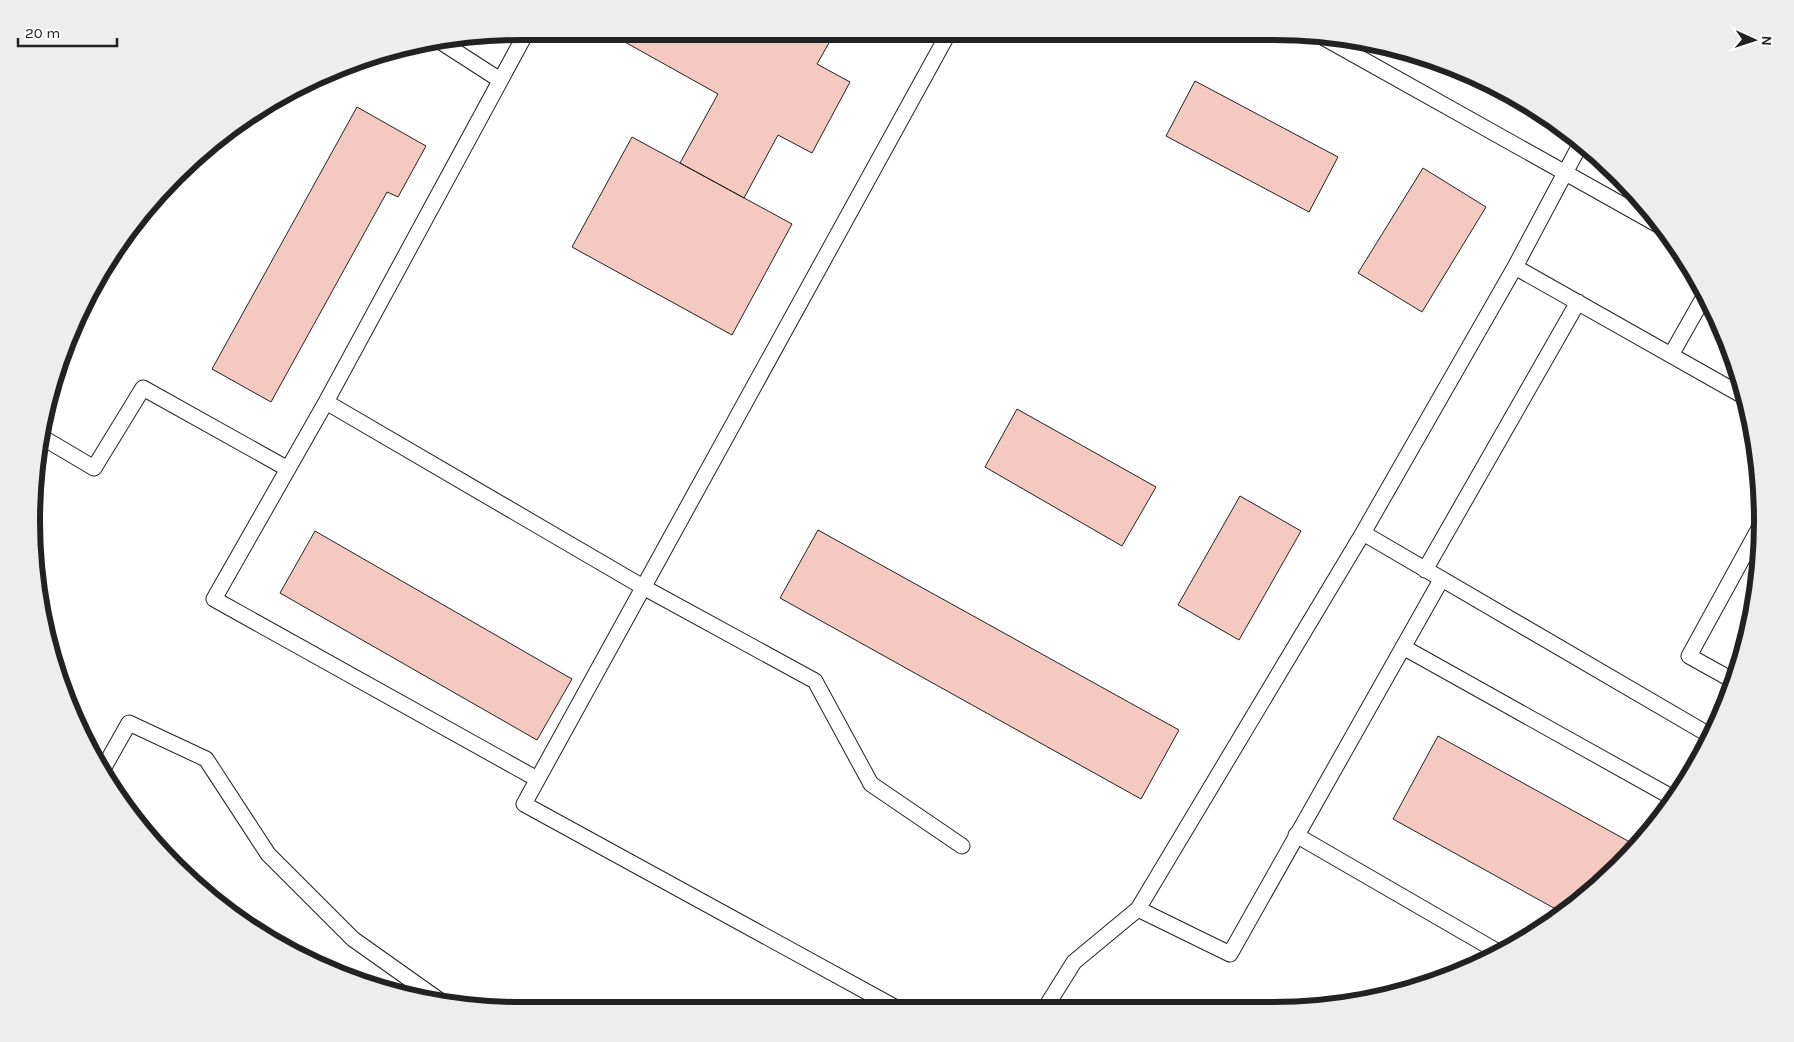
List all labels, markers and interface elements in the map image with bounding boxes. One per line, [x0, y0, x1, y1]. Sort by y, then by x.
scale bar [18, 15, 116, 47]
north arrow [1729, 15, 1779, 65]
text: 20 m [25, 24, 60, 42]
text: N [1758, 35, 1775, 46]

